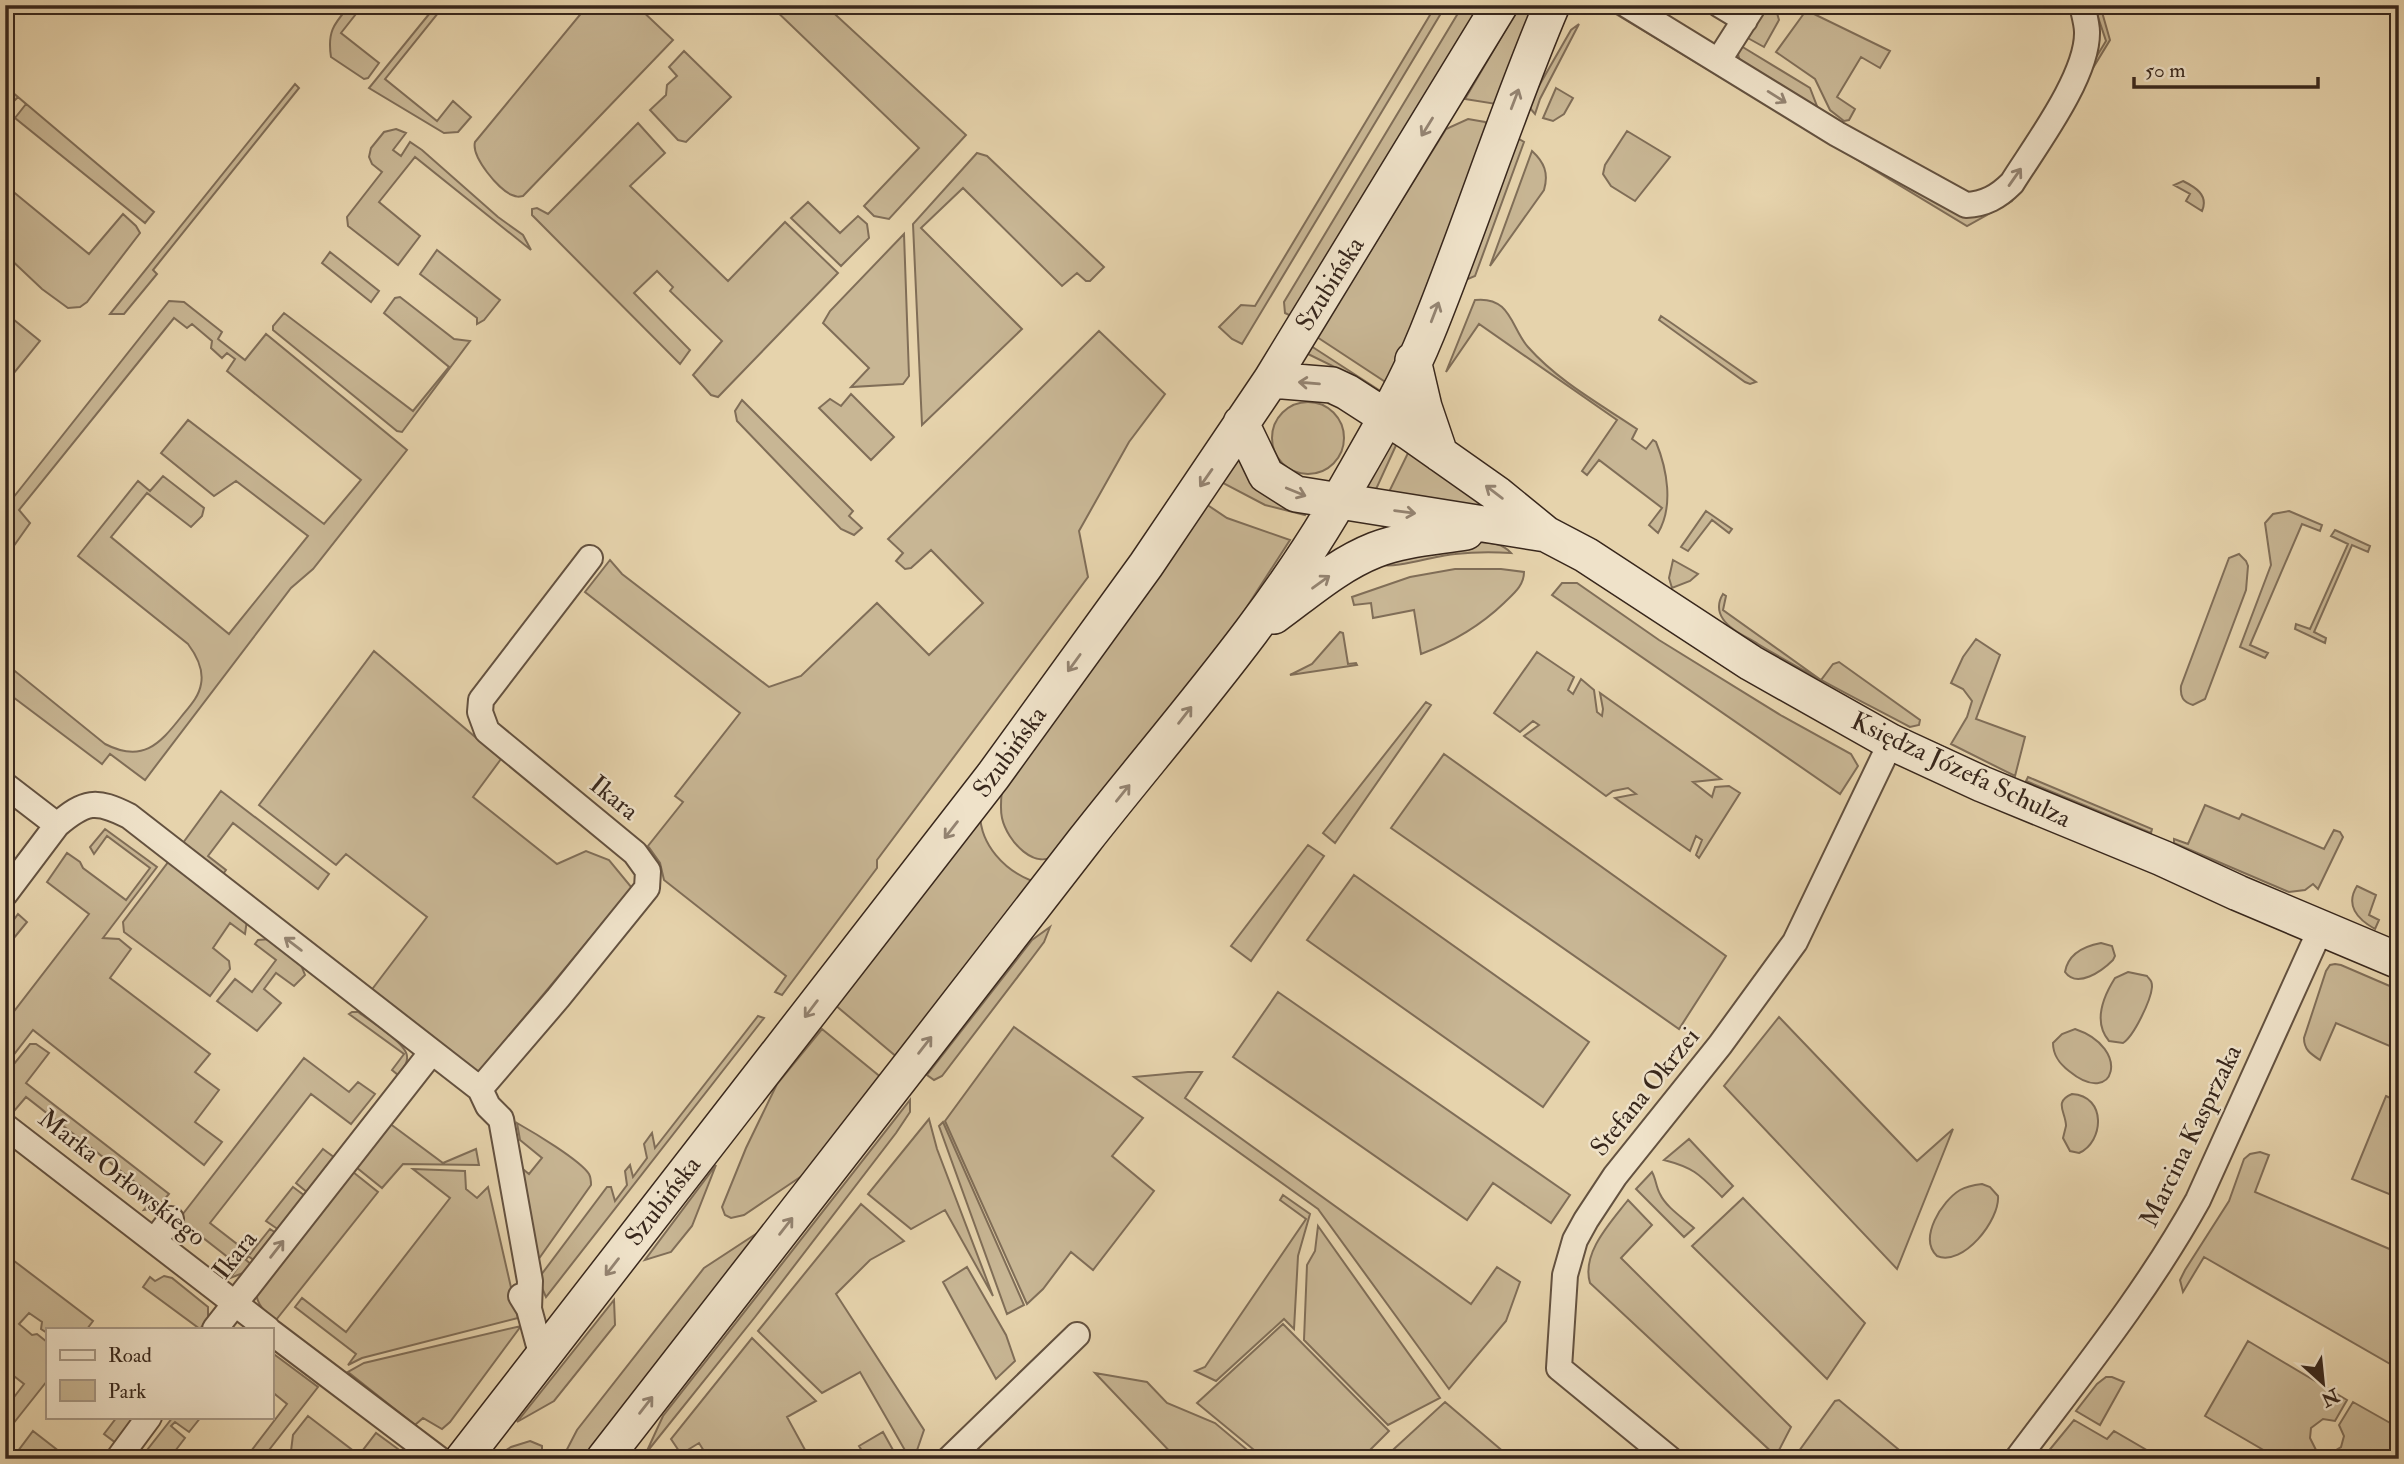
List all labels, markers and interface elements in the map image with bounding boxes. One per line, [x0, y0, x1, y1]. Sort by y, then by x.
scale bar [2134, 46, 2318, 90]
text: 50 m [2145, 57, 2186, 84]
one-way arrow [1509, 88, 1522, 110]
one-way arrow [1767, 89, 1786, 104]
one-way arrow [1420, 116, 1434, 136]
one-way arrow [2008, 168, 2022, 187]
street label: Szubińska [1289, 231, 1372, 337]
one-way arrow [1430, 301, 1442, 323]
one-way arrow [1299, 376, 1321, 389]
one-way arrow [1199, 467, 1213, 487]
one-way arrow [1485, 485, 1504, 500]
one-way arrow [1285, 486, 1306, 499]
one-way arrow [1394, 506, 1416, 519]
one-way arrow [1311, 575, 1330, 589]
one-way arrow [1067, 653, 1081, 672]
street label: Szubińska [966, 700, 1054, 804]
street label: Księdza Józefa Schulza [1846, 705, 2076, 835]
one-way arrow [1177, 707, 1192, 725]
street label: Ikara [583, 769, 645, 828]
one-way arrow [1115, 785, 1130, 803]
one-way arrow [943, 820, 958, 839]
one-way arrow [284, 937, 303, 952]
one-way arrow [803, 1000, 818, 1018]
street label: Stefana Okrzei [1583, 1021, 1707, 1163]
one-way arrow [918, 1037, 933, 1055]
street label: Marcina Kasprzaka [2133, 1039, 2250, 1233]
street label: Marka Orłowskiego [32, 1103, 212, 1253]
street label: Szubińska [618, 1149, 708, 1252]
one-way arrow [779, 1217, 794, 1235]
street label: Ikara [206, 1224, 264, 1286]
one-way arrow [270, 1241, 285, 1259]
one-way arrow [604, 1257, 619, 1276]
legend [46, 1328, 273, 1418]
text: Road [108, 1342, 153, 1369]
north arrow [2288, 1348, 2358, 1418]
text: Park [108, 1378, 146, 1405]
text: N [2316, 1382, 2344, 1412]
one-way arrow [639, 1396, 654, 1415]

